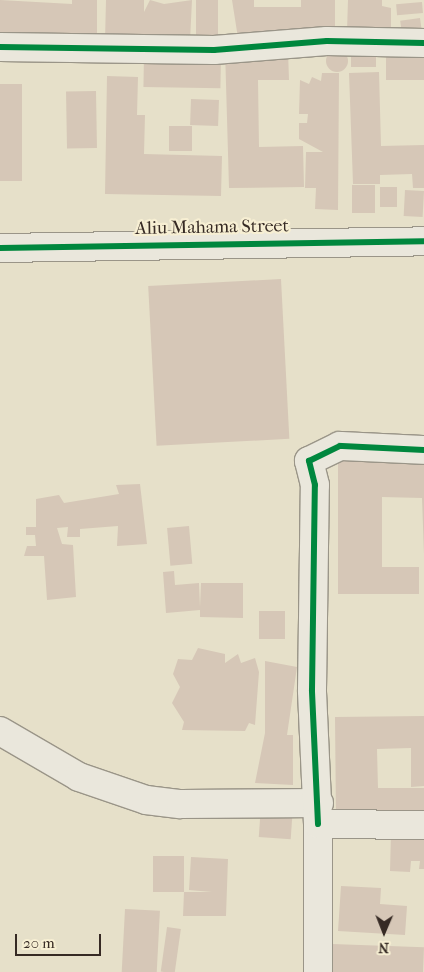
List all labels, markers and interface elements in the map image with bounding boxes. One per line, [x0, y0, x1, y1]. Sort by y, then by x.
street label: Aliu Mahama Street [135, 216, 289, 240]
north arrow [359, 907, 409, 957]
scale bar [18, 924, 104, 956]
text: 20 m [23, 934, 55, 952]
text: N [378, 939, 389, 956]

